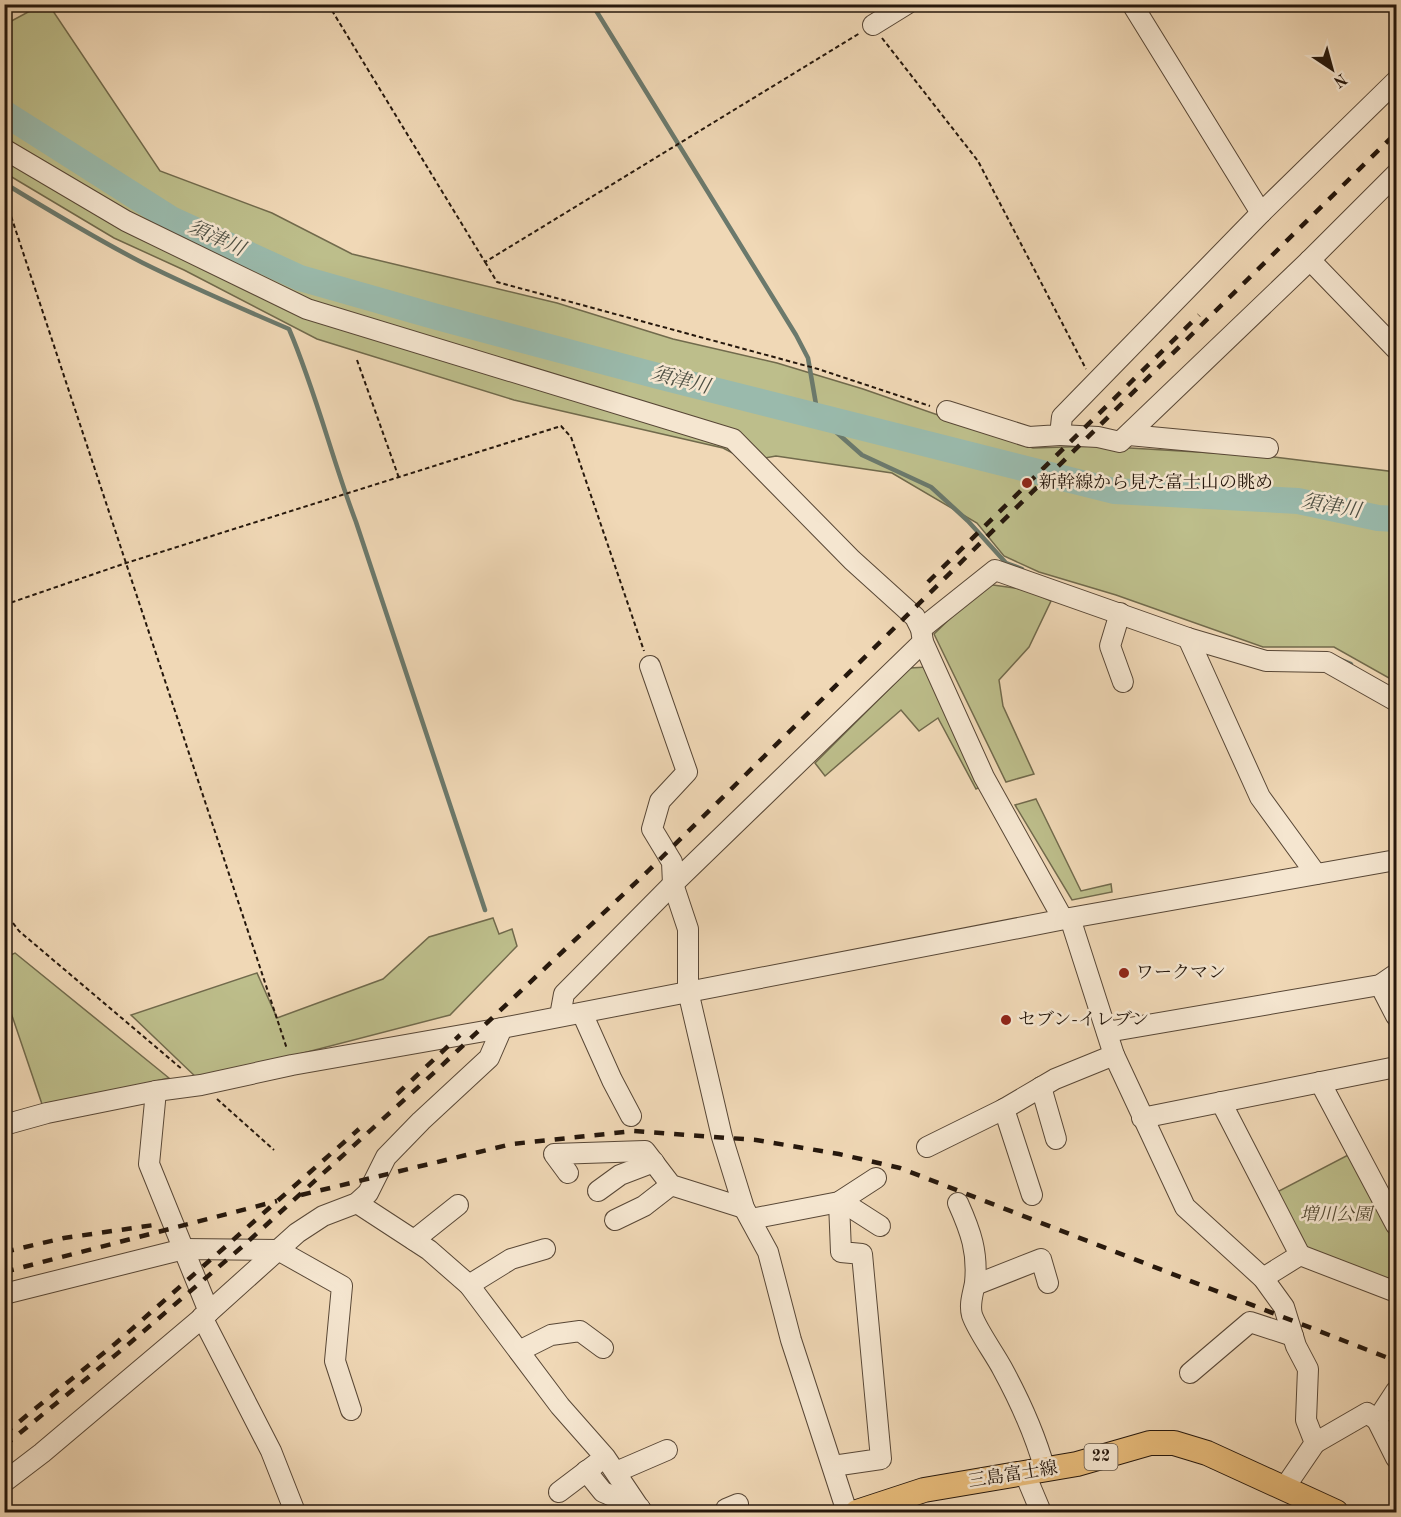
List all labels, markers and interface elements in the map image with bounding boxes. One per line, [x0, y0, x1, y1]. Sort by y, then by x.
north arrow [1302, 39, 1362, 99]
text: N [1329, 69, 1349, 90]
water label: 須津川 [185, 216, 250, 261]
water label: 須津川 [648, 362, 714, 398]
place label: 新幹線から見た富士山の眺め [1039, 472, 1273, 492]
marker: 新幹線から見た富士山の眺め [1020, 476, 1034, 490]
water label: 須津川 [1300, 490, 1365, 522]
place label: ワークマン [1136, 964, 1226, 982]
marker: ワークマン [1117, 966, 1131, 980]
place label: セブン-イレブン [1018, 1010, 1149, 1029]
marker: セブン-イレブン [999, 1013, 1013, 1027]
park label: 増川公園 [1300, 1204, 1375, 1224]
road number: 22 [1084, 1444, 1118, 1470]
street label: 三島富士線 [967, 1457, 1059, 1491]

